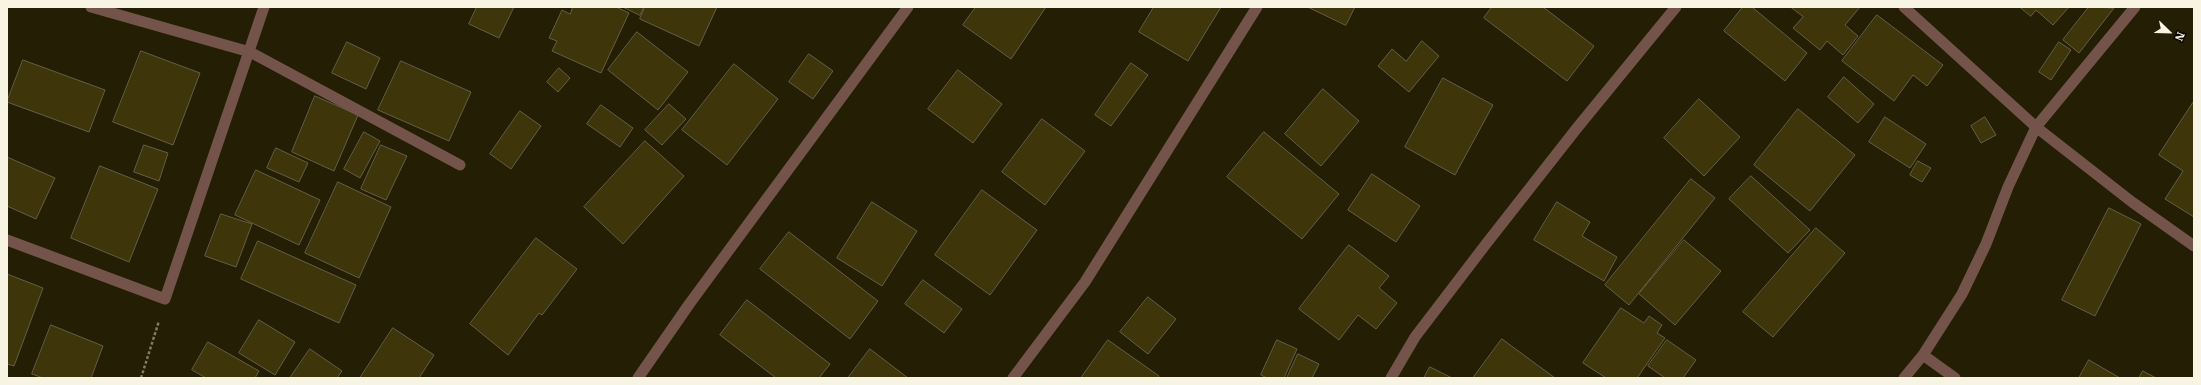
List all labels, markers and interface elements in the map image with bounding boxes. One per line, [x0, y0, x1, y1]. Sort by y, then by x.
north arrow [2149, 12, 2189, 52]
text: N [2172, 30, 2188, 43]

